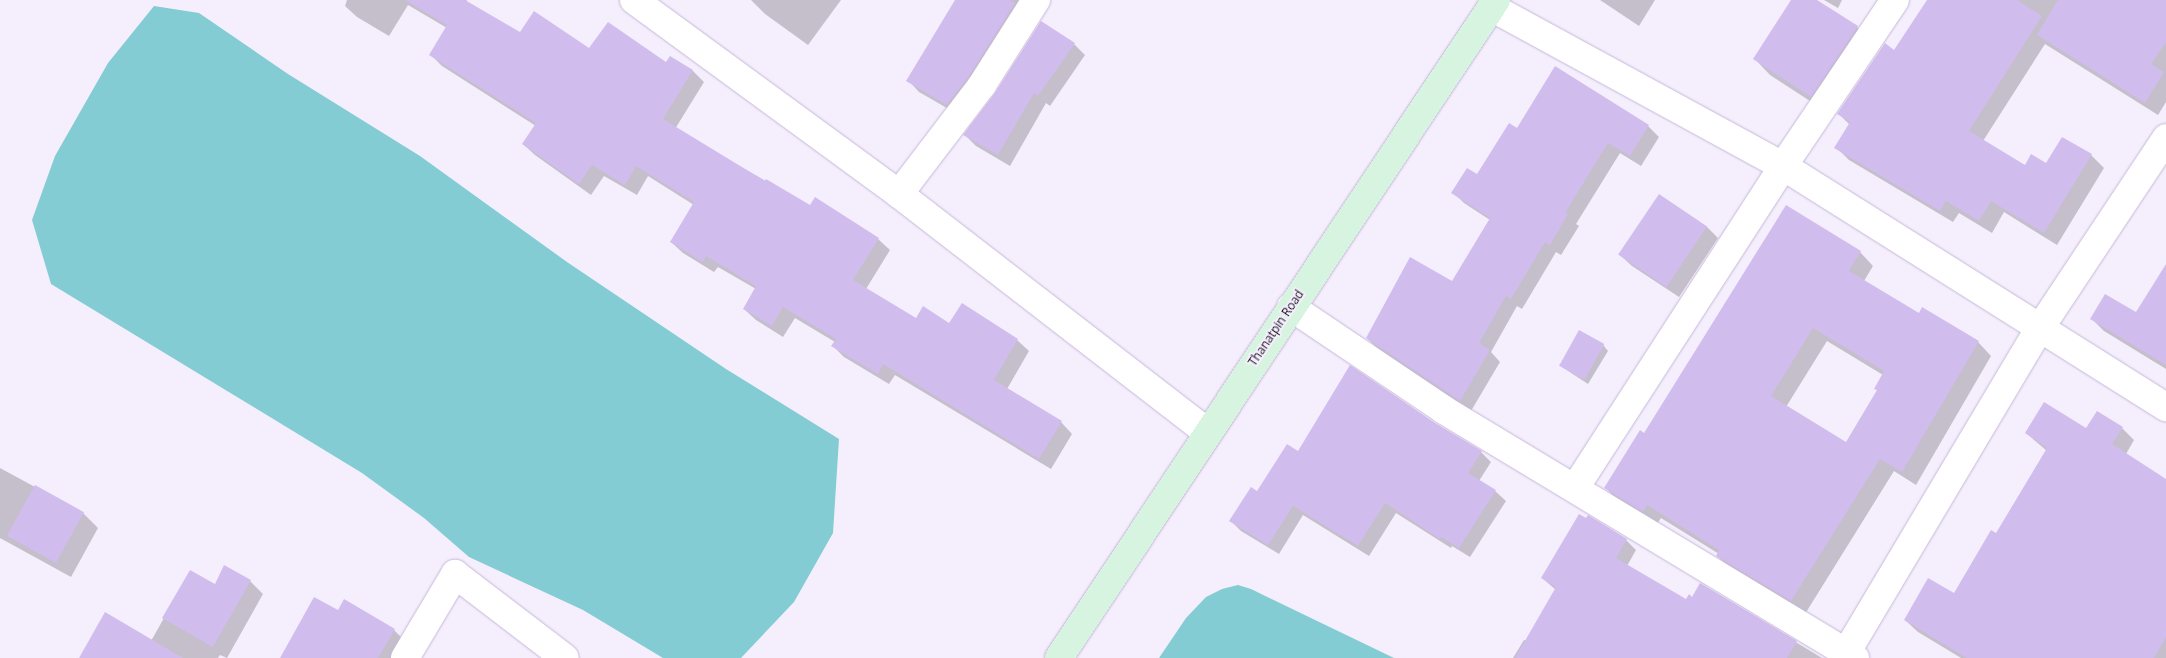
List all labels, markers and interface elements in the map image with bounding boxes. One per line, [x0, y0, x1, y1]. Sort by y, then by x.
street label: Thanatpin Road [1245, 287, 1307, 369]

